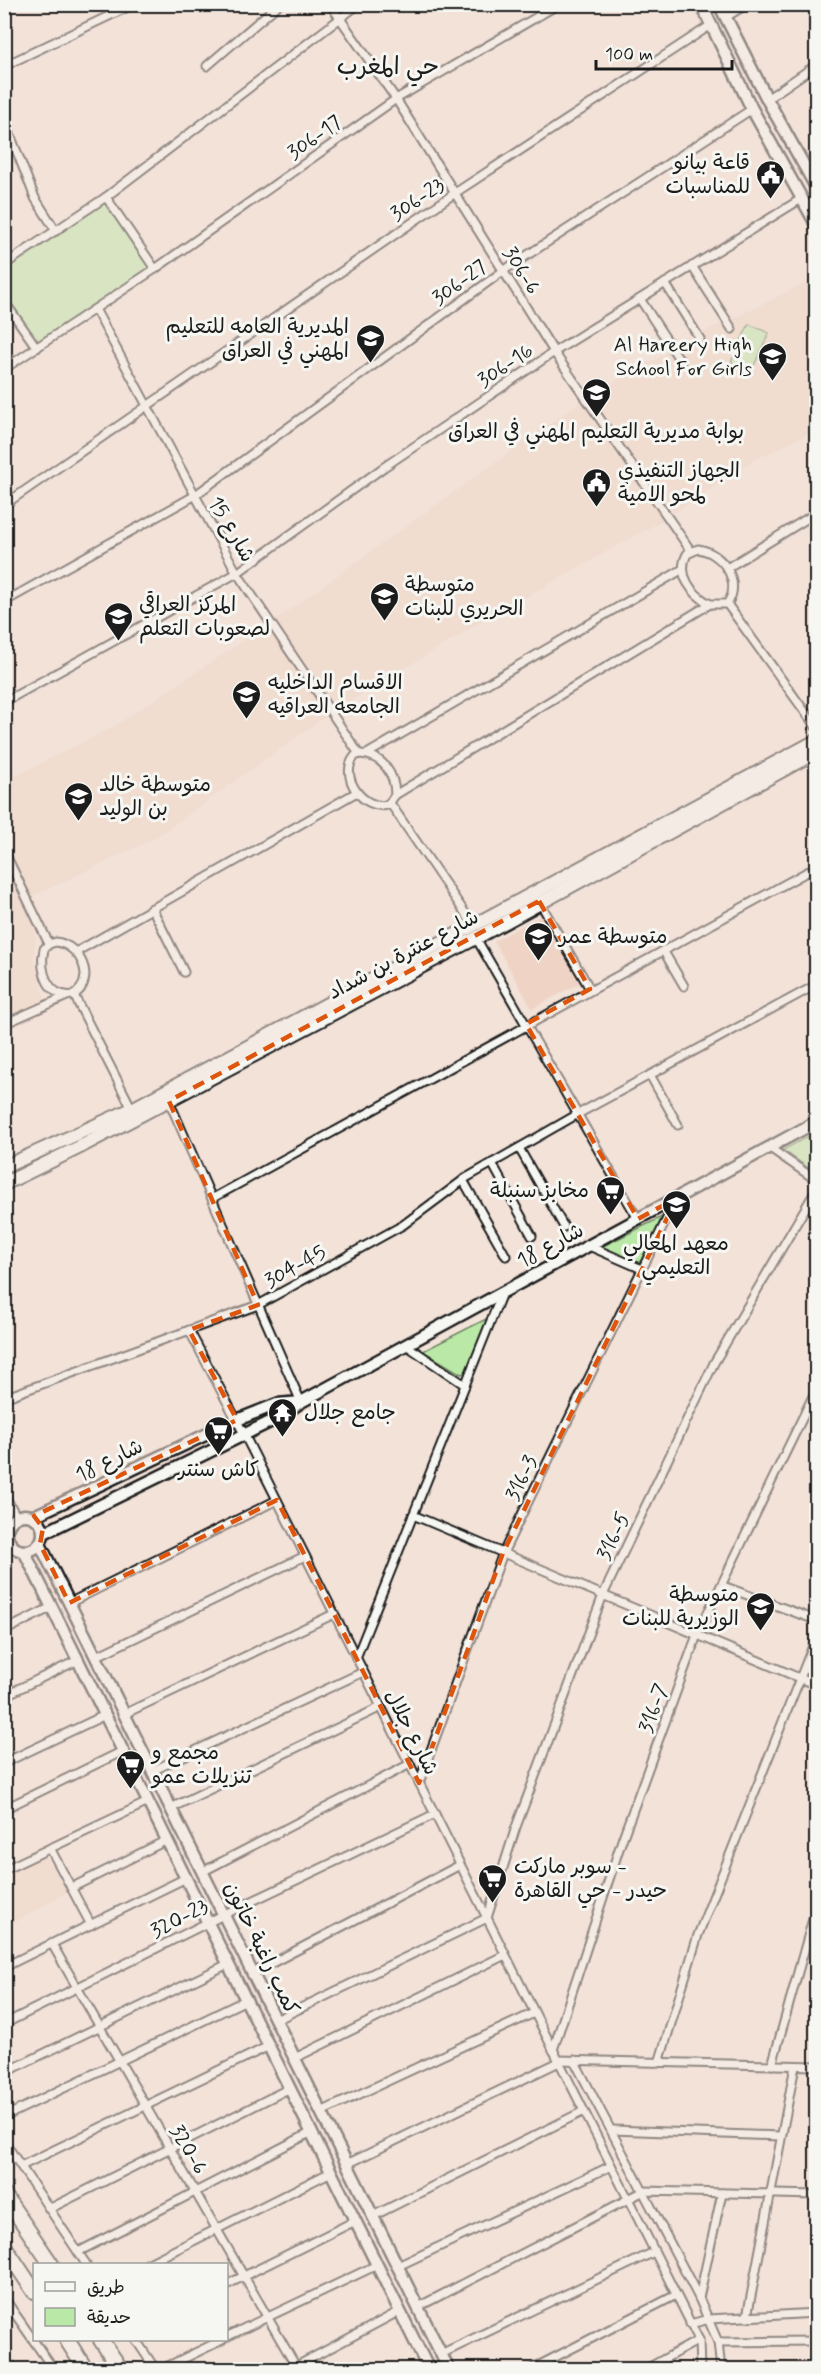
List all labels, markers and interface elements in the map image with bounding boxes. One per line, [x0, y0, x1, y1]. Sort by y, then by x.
scale bar [596, 33, 732, 71]
text: 100 m [605, 43, 653, 67]
district label: حي المغرب [337, 52, 439, 87]
street label: 306-17 [282, 109, 347, 167]
place label: قاعة بيانو للمناسبات [665, 149, 750, 201]
public building icon: قاعة بيانو للمناسبات [755, 158, 787, 200]
street label: 306-23 [385, 171, 450, 228]
street label: 306-6 [496, 241, 547, 300]
street label: 306-27 [426, 253, 493, 312]
place label: المديرية العامه للتعليم المهني في العراق [166, 313, 349, 369]
school or university icon: المديرية العامه للتعليم المهني في العراق [354, 322, 386, 364]
place label: Al Hareery High School For Girls [614, 331, 752, 383]
street label: 306-16 [472, 337, 539, 395]
school or university icon: Al Hareery High School For Girls [757, 340, 789, 382]
school or university icon: بوابة مديرية التعليم المهني في العراق [580, 376, 612, 418]
place label: بوابة مديرية التعليم المهني في العراق [448, 417, 744, 450]
place label: الجهاز التنفيذي لمحو الامية [618, 457, 740, 509]
public building icon: الجهاز التنفيذي لمحو الامية [581, 466, 613, 508]
street label: شارع 15 [201, 491, 261, 568]
place label: متوسطة الحريري للبنات [405, 571, 524, 623]
school or university icon: متوسطة الحريري للبنات [368, 580, 400, 622]
place label: المركز العراقي لصعوبات التعلم [139, 591, 270, 644]
school or university icon: المركز العراقي لصعوبات التعلم [102, 600, 134, 642]
place label: الاقسام الداخليه الجامعه العراقيه [268, 669, 403, 721]
school or university icon: الاقسام الداخليه الجامعه العراقيه [231, 678, 263, 720]
place label: متوسطة خالد بن الوليد [99, 771, 211, 823]
school or university icon: متوسطة خالد بن الوليد [62, 780, 94, 822]
street label: شارع عنترة بن شداد [323, 903, 484, 1006]
school or university icon: متوسطة عمر [522, 920, 554, 962]
place label: متوسطة عمر [557, 923, 668, 951]
supermarket icon: مخابز سنبلة [594, 1174, 626, 1216]
place label: مخابز سنبلة [490, 1177, 589, 1205]
school or university icon: معهد المعالي التعليمي [660, 1188, 692, 1230]
street label: شارع 18 [512, 1217, 589, 1275]
place label: معهد المعالي التعليمي [623, 1230, 729, 1286]
street label: 304-45 [260, 1238, 331, 1295]
temple icon: جامع جلال [267, 1396, 299, 1438]
place label: جامع جلال [304, 1399, 396, 1427]
supermarket icon: كاش سنتر [203, 1414, 235, 1456]
street label: شارع 18 [71, 1433, 148, 1489]
street label: 316-3 [499, 1451, 545, 1506]
place label: كاش سنتر [177, 1456, 259, 1484]
street label: 316-5 [590, 1508, 638, 1565]
place label: متوسطة الوزيرية للبنات [622, 1581, 739, 1633]
school or university icon: متوسطة الوزيرية للبنات [744, 1590, 776, 1632]
street label: 316-7 [632, 1680, 676, 1737]
street label: شارع جلال [378, 1685, 445, 1780]
place label: مجمع و تنزيلات عمو [150, 1739, 253, 1791]
supermarket icon: مجمع و تنزيلات عمو [115, 1748, 147, 1790]
place label: سوبر ماركت - حيدر - حي القاهرة [514, 1853, 667, 1909]
supermarket icon: سوبر ماركت - حيدر - حي القاهرة [477, 1862, 509, 1904]
street label: كمب راغبة خاتون [217, 1877, 305, 2020]
street label: 320-23 [146, 1892, 213, 1945]
street label: 320-6 [163, 2119, 214, 2180]
legend [33, 2263, 228, 2341]
text: طريق [87, 2276, 125, 2300]
text: حديقة [87, 2306, 131, 2330]

